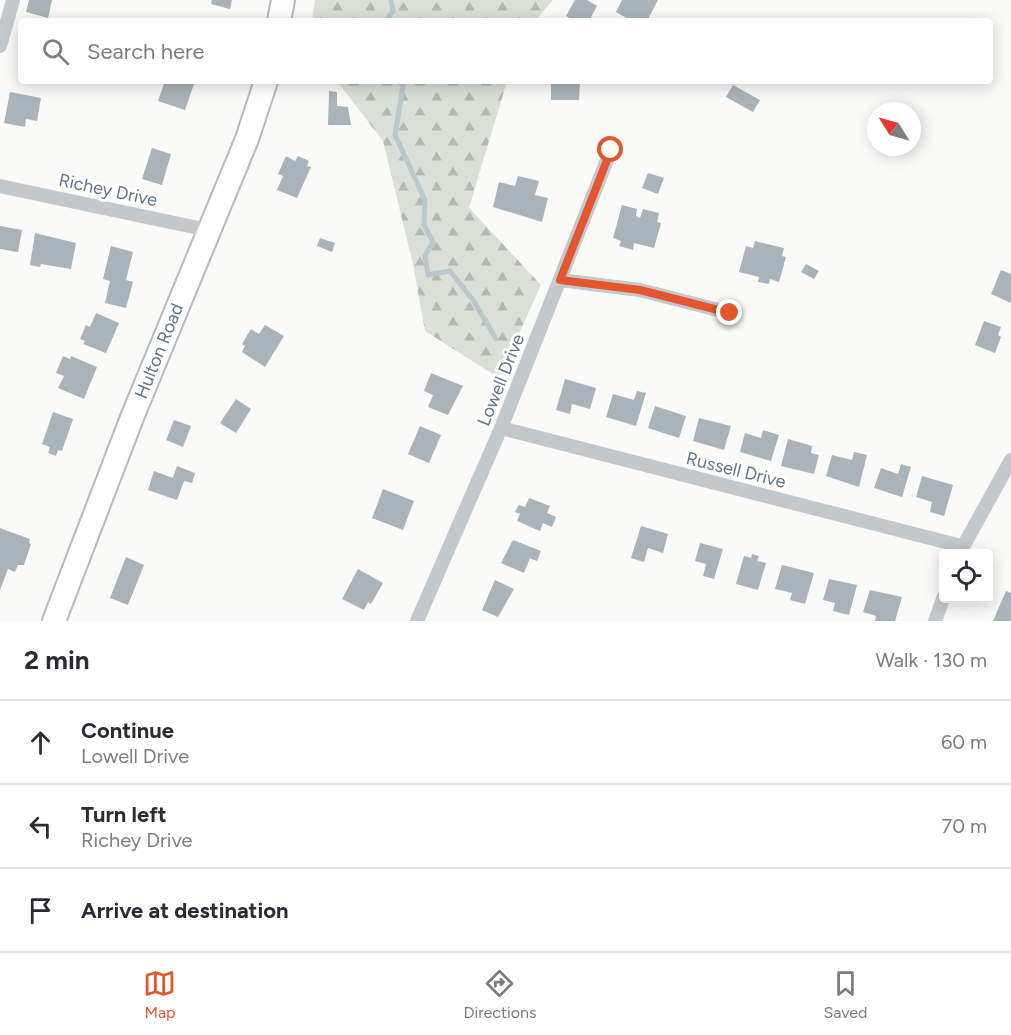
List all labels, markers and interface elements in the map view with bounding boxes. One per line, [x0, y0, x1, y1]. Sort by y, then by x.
search box [18, 18, 993, 84]
icon: search [39, 35, 72, 68]
text: Search here [87, 38, 205, 65]
north arrow [867, 102, 921, 156]
route start [597, 136, 623, 162]
street label: Richey Drive [57, 169, 160, 211]
route end [716, 299, 742, 325]
street label: Hulton Road [130, 300, 188, 402]
street label: Lowell Drive [473, 331, 529, 429]
street label: Russell Drive [684, 447, 788, 493]
map controls [939, 549, 993, 603]
button: locate [939, 549, 993, 603]
text: 2 min [24, 644, 90, 676]
text: Walk · 130 m [875, 648, 987, 672]
text: Continue [81, 717, 174, 744]
icon: ahead [24, 726, 57, 759]
text: 60 m [941, 730, 987, 754]
text: Lowell Drive [81, 744, 189, 768]
text: Turn left [81, 801, 167, 828]
icon: left [24, 810, 57, 843]
text: 70 m [941, 814, 987, 838]
text: Richey Drive [81, 828, 193, 852]
icon: arrive [24, 894, 57, 927]
text: Arrive at destination [81, 897, 289, 924]
tab: Map [143, 967, 176, 1022]
tab: Directions [463, 967, 536, 1022]
tab: Saved [823, 967, 868, 1022]

